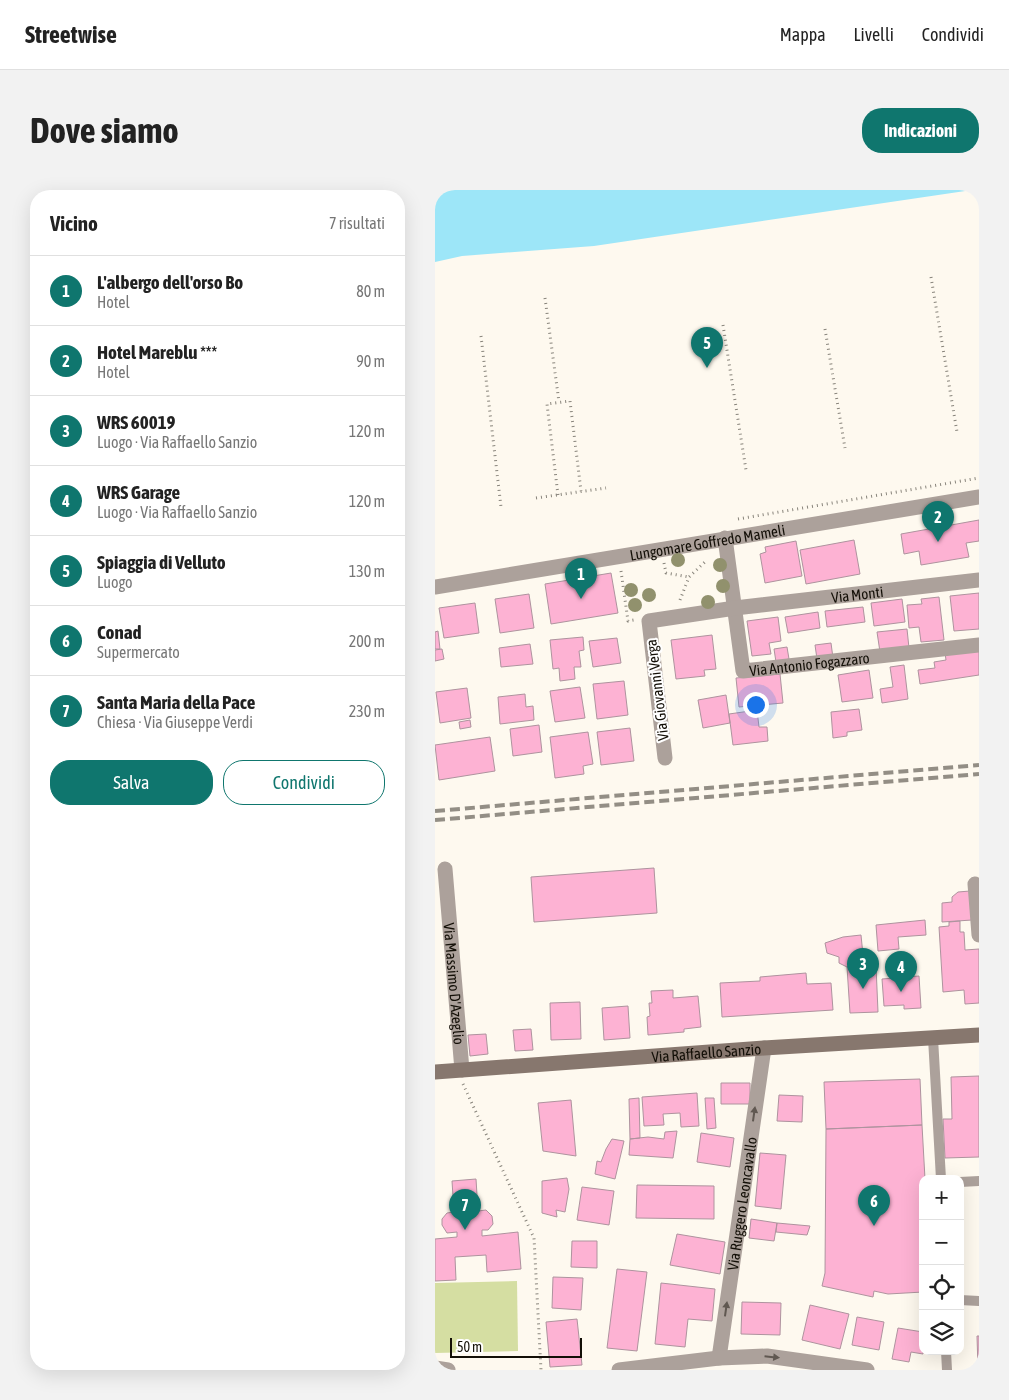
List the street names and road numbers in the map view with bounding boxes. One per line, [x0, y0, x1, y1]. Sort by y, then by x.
street label: Lungomare Goffredo Mameli [628, 521, 786, 563]
street label: Via Monti [830, 583, 884, 605]
street label: Via Giovanni Verga [642, 638, 672, 742]
street label: Via Antonio Fogazzaro [748, 649, 870, 679]
street label: Via Massimo D'Azeglio [441, 922, 468, 1045]
street label: Via Raffaello Sanzio [651, 1040, 762, 1065]
street label: Via Ruggero Leoncavallo [723, 1136, 759, 1271]

